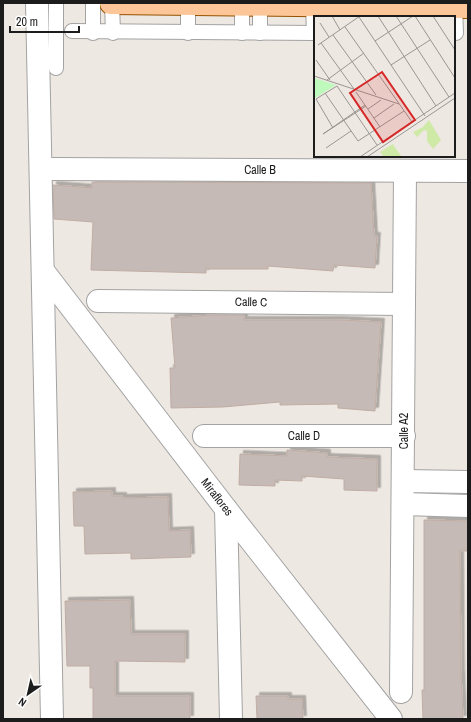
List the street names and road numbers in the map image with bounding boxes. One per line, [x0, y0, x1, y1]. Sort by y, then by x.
street label: Calle B [244, 162, 276, 178]
street label: Calle C [235, 294, 267, 310]
street label: Calle A2 [396, 413, 412, 449]
street label: Calle D [288, 428, 320, 444]
street label: Miraflores [197, 475, 237, 519]

